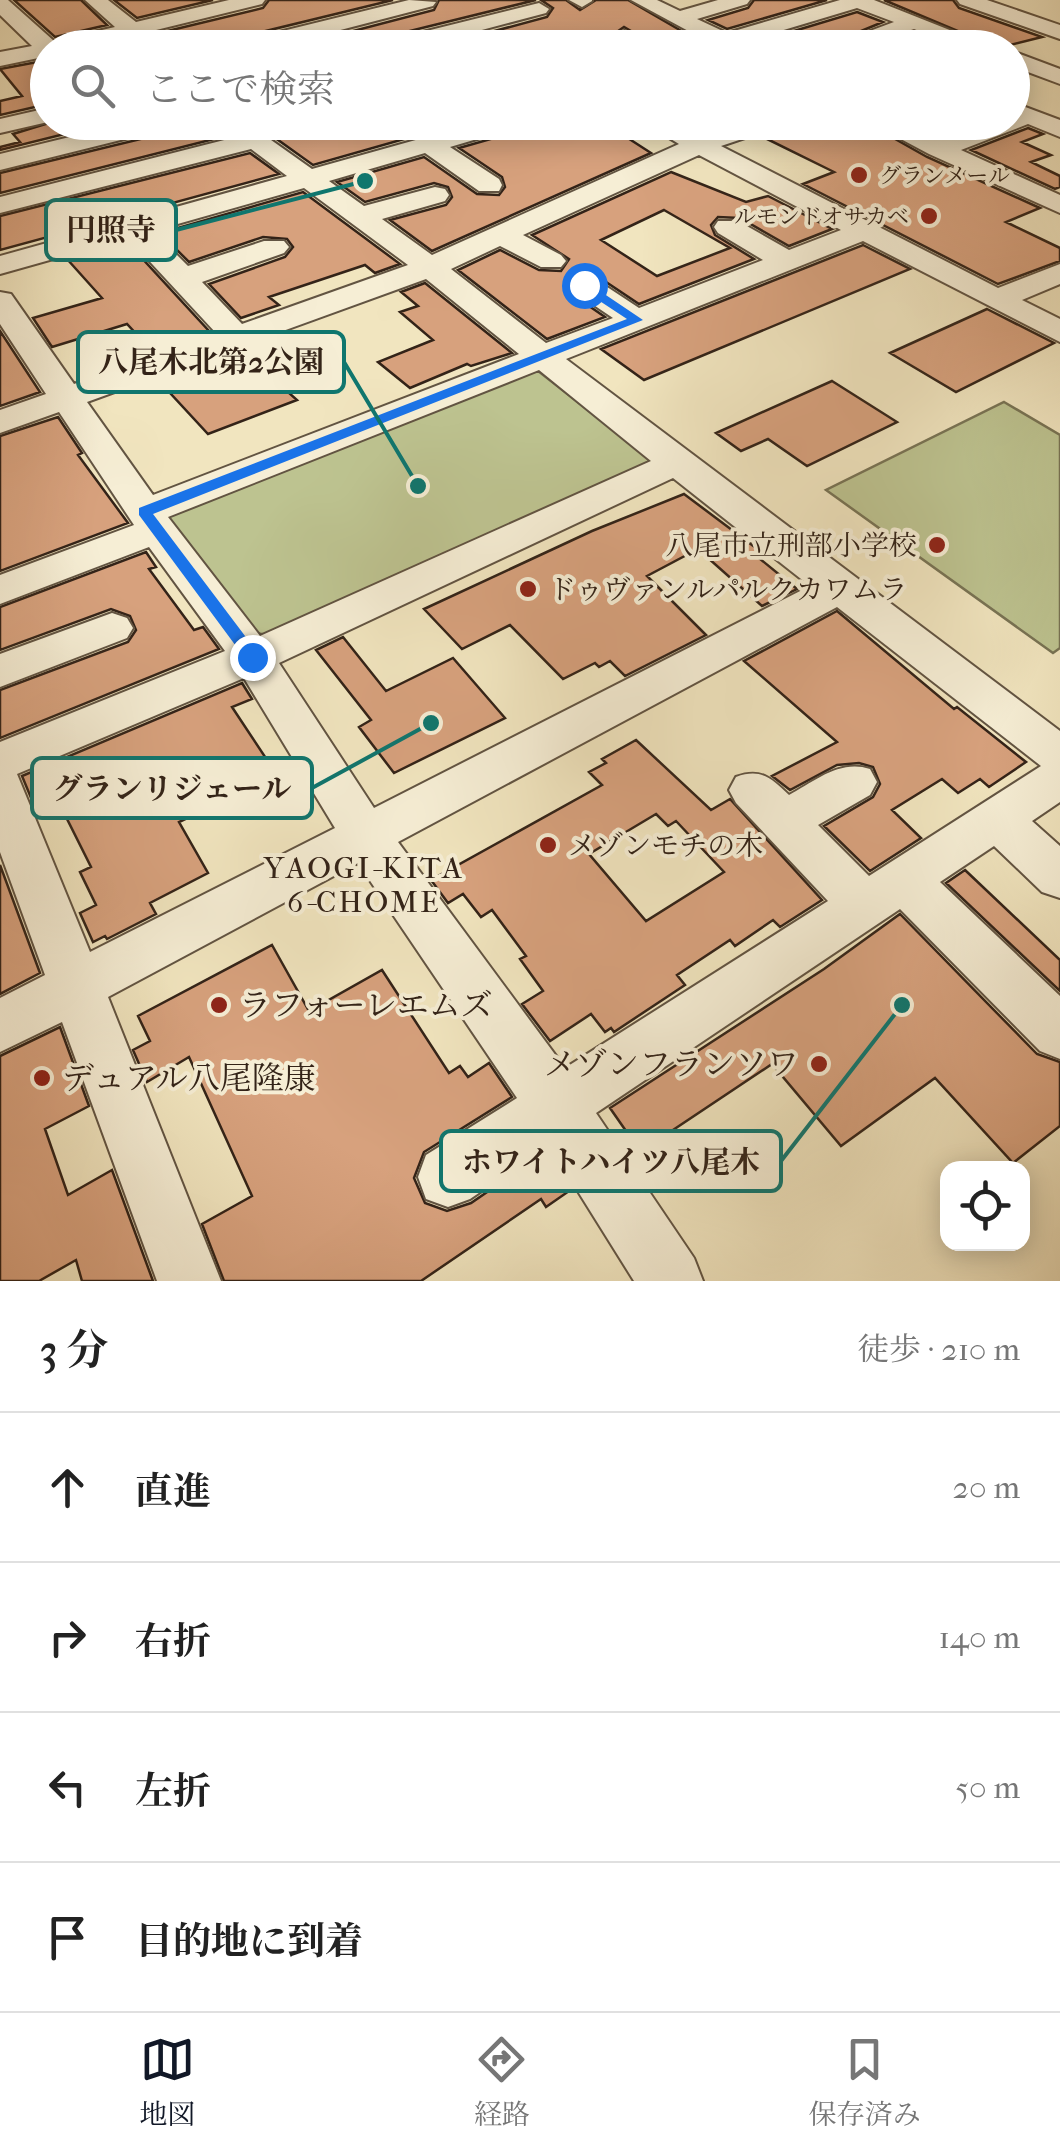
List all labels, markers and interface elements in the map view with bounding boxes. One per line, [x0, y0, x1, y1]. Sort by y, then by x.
search box [30, 30, 1030, 140]
icon: search [65, 58, 120, 113]
text: ここで検索 [145, 67, 335, 112]
place label: グランメール [879, 163, 1010, 189]
marker: グランメール [848, 164, 870, 186]
callout: 円照寺 [46, 200, 176, 260]
place label: ルモンドオサカベ [734, 204, 909, 230]
marker: ルモンドオサカベ [918, 205, 940, 227]
text: 円照寺 [66, 213, 156, 248]
route start [562, 263, 608, 309]
callout: 八尾木北第2公園 [78, 332, 344, 392]
text: 八尾木北第2公園 [98, 345, 324, 380]
place label: 八尾市立刑部小学校 [665, 529, 917, 562]
marker: 八尾市立刑部小学校 [926, 534, 948, 556]
place label: ドゥヴァンルパルクカワムラ [548, 573, 908, 606]
marker: ドゥヴァンルパルクカワムラ [517, 578, 539, 600]
route end [230, 635, 276, 681]
callout: グランリジェール [32, 758, 312, 818]
text: グランリジェール [53, 772, 291, 807]
place label: メゾンモチの木 [568, 829, 763, 862]
marker: メゾンモチの木 [537, 834, 559, 856]
district label: YAOGI-KITA 6-CHOME [263, 851, 464, 920]
place label: ラフォーレエムズ [239, 987, 493, 1024]
marker: ラフォーレエムズ [208, 994, 230, 1016]
place label: メゾンフランソワ [544, 1046, 799, 1083]
marker: メゾンフランソワ [808, 1053, 830, 1075]
place label: デュアル八尾隆康 [62, 1060, 316, 1097]
marker: デュアル八尾隆康 [31, 1067, 53, 1089]
callout: ホワイトハイツ八尾木 [441, 1131, 781, 1191]
text: ホワイトハイツ八尾木 [462, 1145, 760, 1180]
map controls [940, 1161, 1030, 1251]
button: locate [940, 1161, 1030, 1251]
text: 3 分 [40, 1326, 108, 1375]
text: 徒歩 · 210 m [857, 1331, 1020, 1368]
icon: ahead [40, 1460, 95, 1515]
text: 直進 [135, 1469, 211, 1514]
text: 20 m [952, 1469, 1020, 1506]
icon: right [40, 1610, 95, 1665]
text: 右折 [135, 1619, 211, 1664]
text: 140 m [939, 1619, 1020, 1656]
icon: left [40, 1760, 95, 1815]
text: 左折 [135, 1769, 211, 1814]
text: 50 m [955, 1769, 1020, 1806]
icon: arrive [40, 1910, 95, 1965]
text: 目的地に到着 [135, 1919, 363, 1964]
tab: 地図 [139, 2032, 195, 2132]
tab: 経路 [474, 2032, 530, 2132]
tab: 保存済み [809, 2032, 921, 2132]

